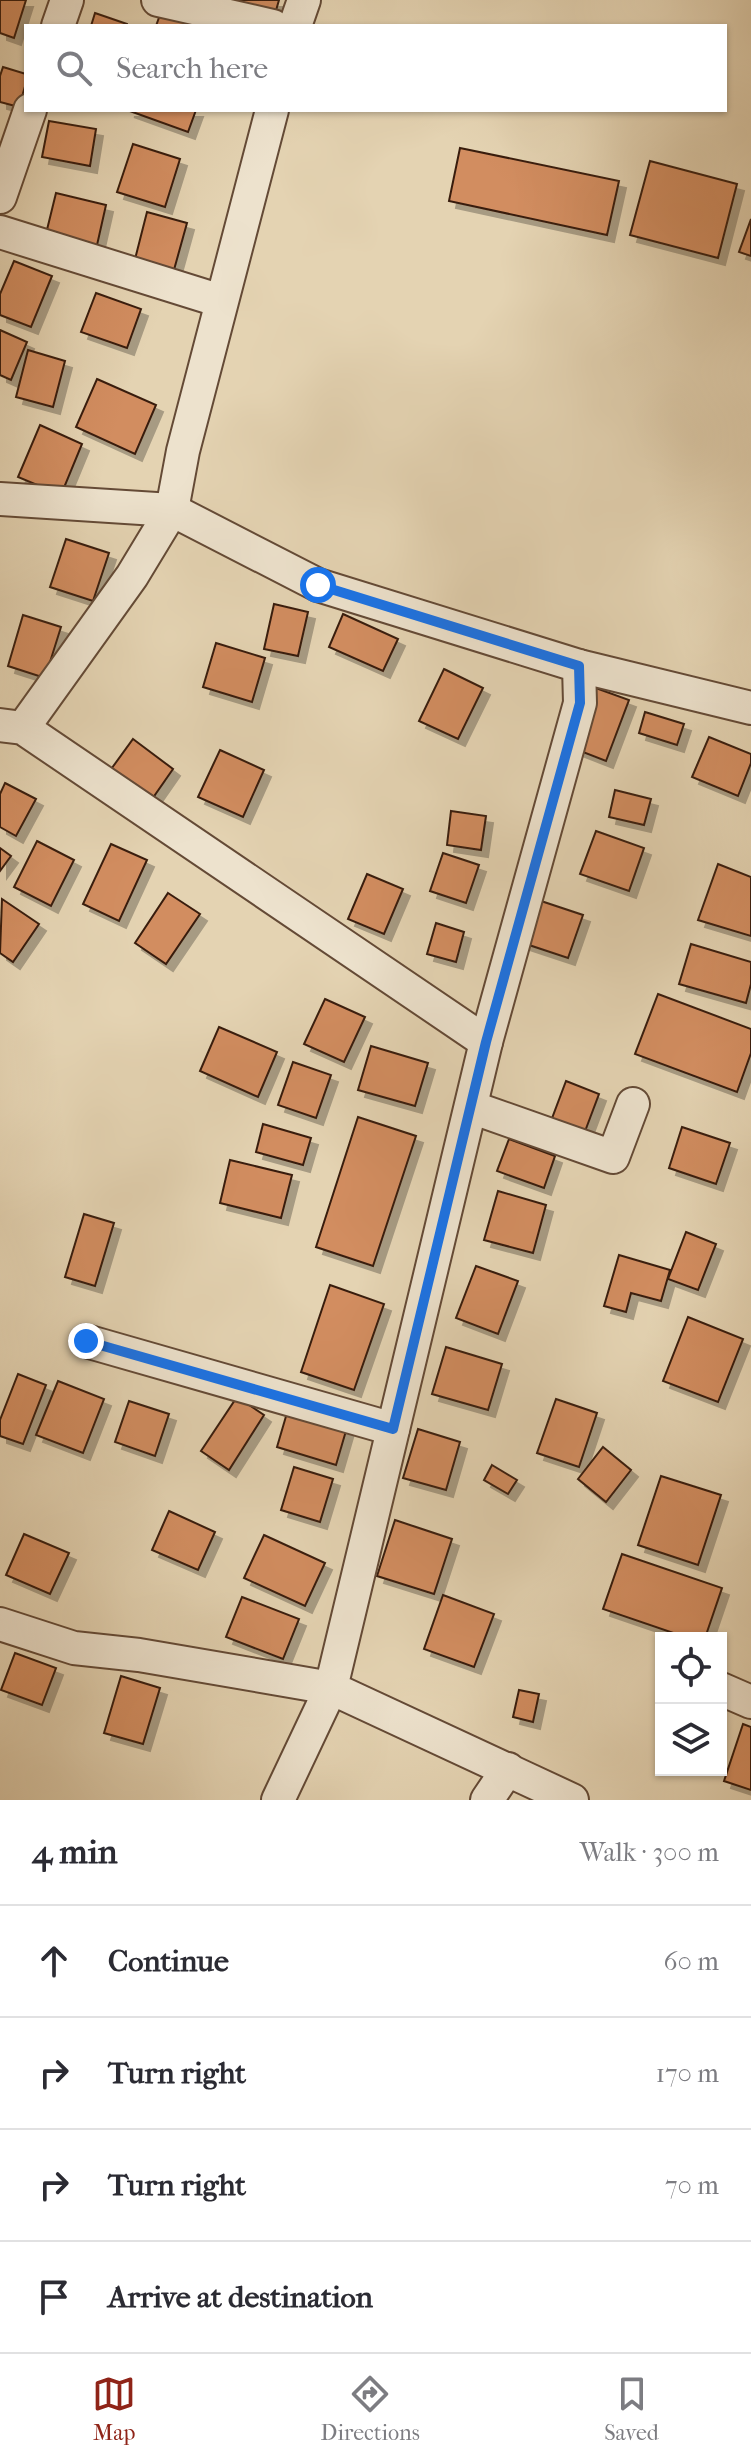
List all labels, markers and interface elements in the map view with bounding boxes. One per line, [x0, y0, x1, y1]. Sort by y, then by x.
search box [24, 24, 727, 112]
icon: search [52, 46, 96, 90]
text: Search here [116, 51, 268, 86]
route start [300, 567, 336, 603]
route end [68, 1323, 104, 1359]
map controls [655, 1632, 727, 1776]
button: locate [655, 1632, 727, 1704]
button: layers [655, 1704, 727, 1776]
text: 4 min [32, 1832, 117, 1872]
text: Walk · 300 m [580, 1837, 719, 1868]
icon: ahead [32, 1939, 76, 1983]
text: Continue [108, 1944, 229, 1979]
text: 60 m [663, 1946, 719, 1977]
icon: right [32, 2051, 76, 2095]
text: Turn right [108, 2056, 246, 2091]
text: 170 m [656, 2058, 719, 2089]
icon: right [32, 2163, 76, 2207]
text: Turn right [108, 2168, 246, 2203]
text: 70 m [665, 2170, 719, 2201]
icon: arrive [32, 2275, 76, 2319]
text: Arrive at destination [108, 2280, 373, 2315]
tab: Map [92, 2372, 136, 2446]
tab: Directions [321, 2372, 420, 2446]
tab: Saved [604, 2372, 659, 2446]

